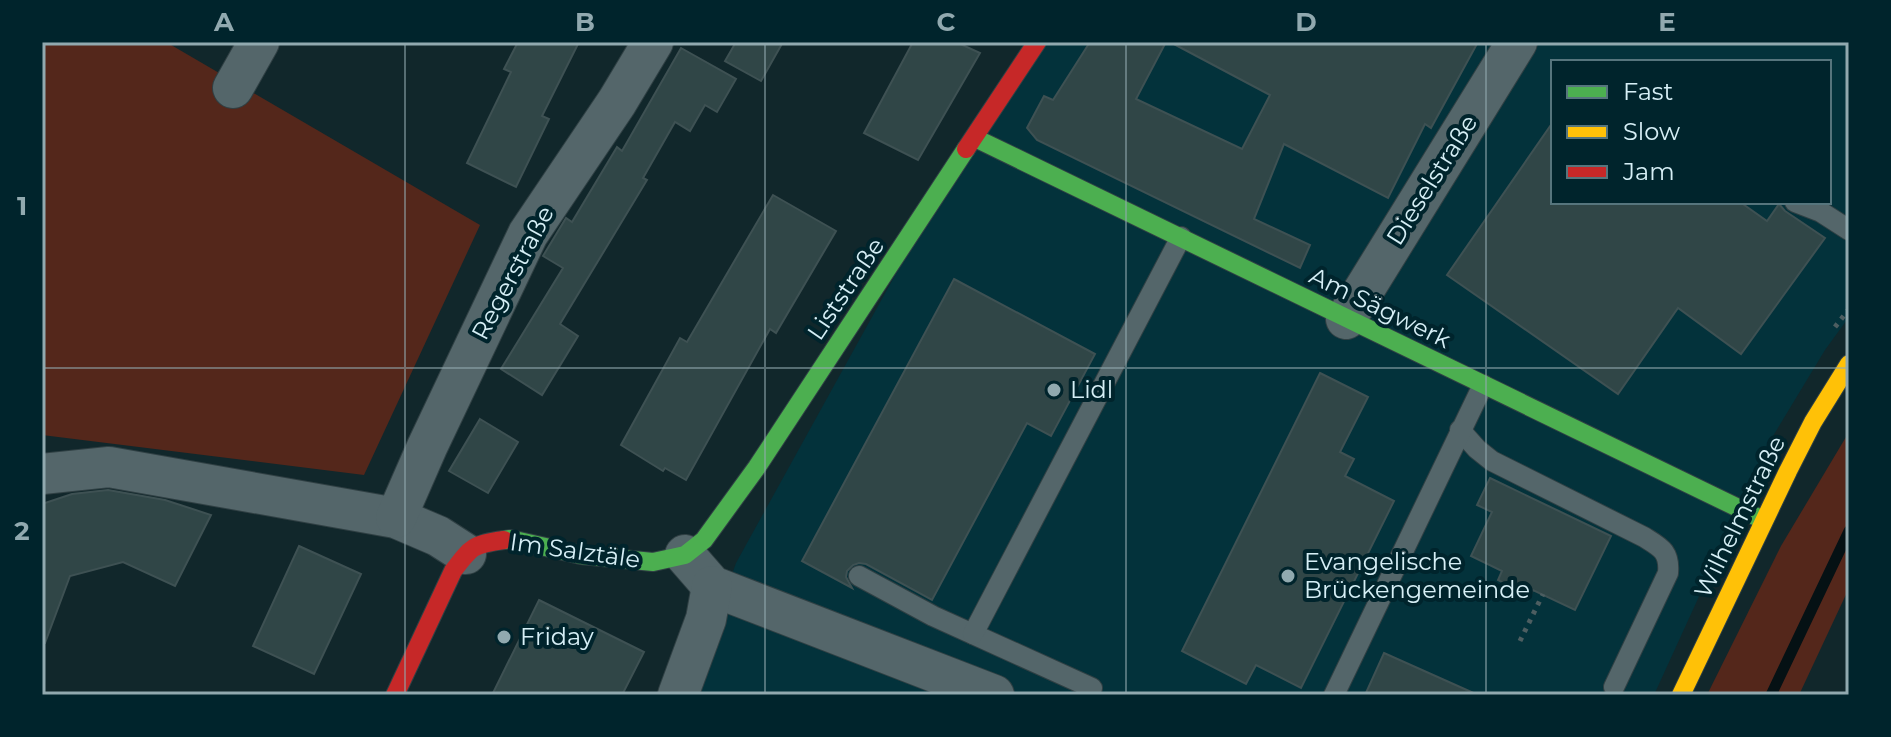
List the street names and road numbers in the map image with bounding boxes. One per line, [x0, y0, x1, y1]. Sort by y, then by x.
street label: Dieselstraße [1380, 109, 1483, 250]
street label: Regerstraße [465, 201, 560, 345]
street label: Liststraße [801, 232, 890, 345]
street label: Am Sägwerk [1305, 261, 1456, 354]
street label: Wilhelmstraße [1688, 431, 1791, 602]
street label: Im Salztäle [508, 527, 642, 574]

